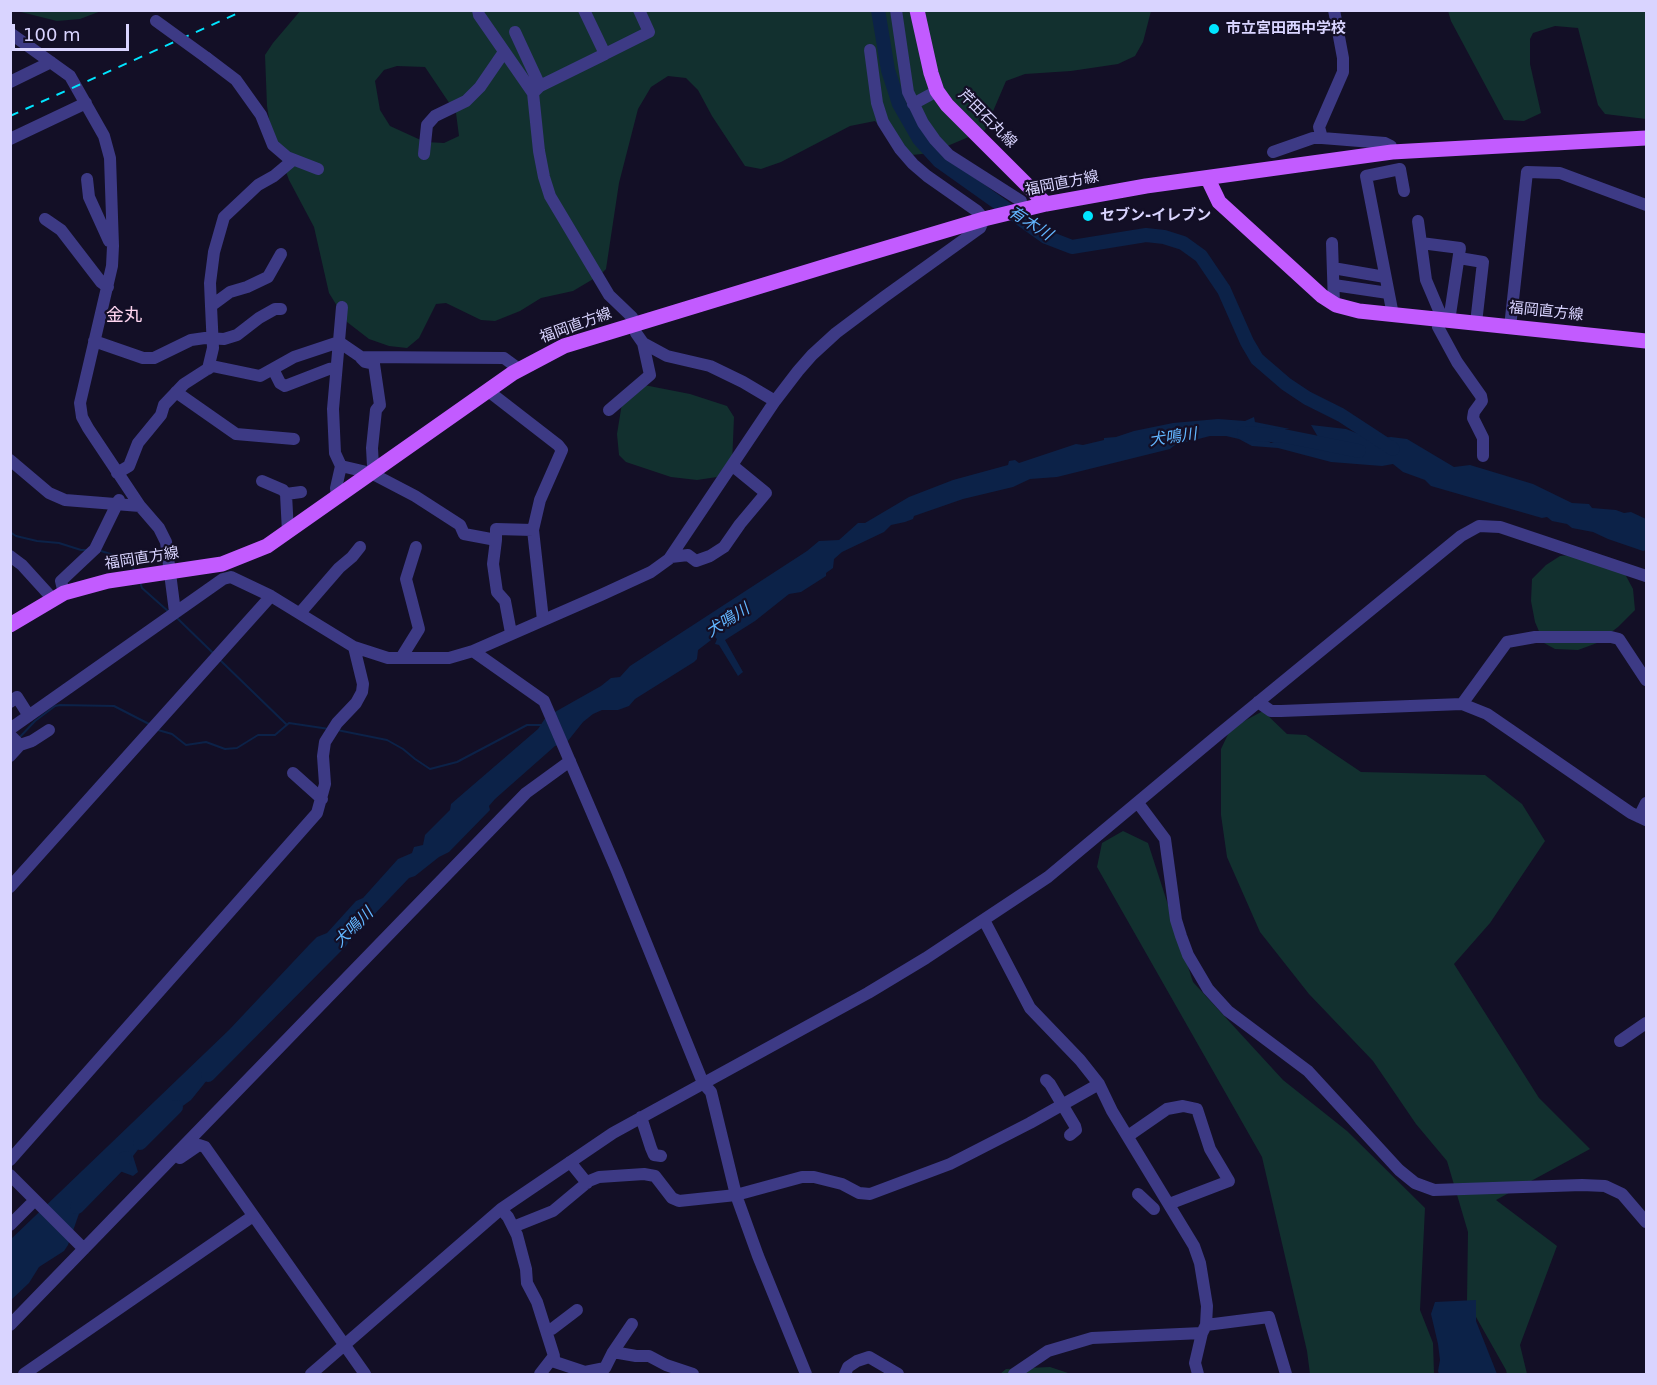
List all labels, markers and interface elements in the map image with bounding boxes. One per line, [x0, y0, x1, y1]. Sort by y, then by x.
scale bar [15, 12, 132, 50]
place label: 市立宮田西中学校 [1226, 20, 1346, 38]
marker: 市立宮田西中学校 [1207, 22, 1221, 36]
text: 100 m [23, 24, 81, 45]
street label: 芹田石丸線 [954, 86, 1020, 152]
street label: 福岡直方線 [1023, 168, 1101, 200]
water label: 有木川 [1005, 203, 1055, 245]
place label: セブン-イレブン [1100, 207, 1211, 225]
marker: セブン-イレブン [1081, 209, 1095, 223]
street label: 福岡直方線 [1508, 299, 1584, 325]
district label: 金丸 [106, 305, 142, 327]
street label: 福岡直方線 [538, 305, 614, 347]
water label: 犬鳴川 [1148, 425, 1198, 451]
street label: 福岡直方線 [104, 544, 180, 574]
water label: 犬鳴川 [703, 600, 753, 642]
water label: 犬鳴川 [330, 904, 378, 952]

